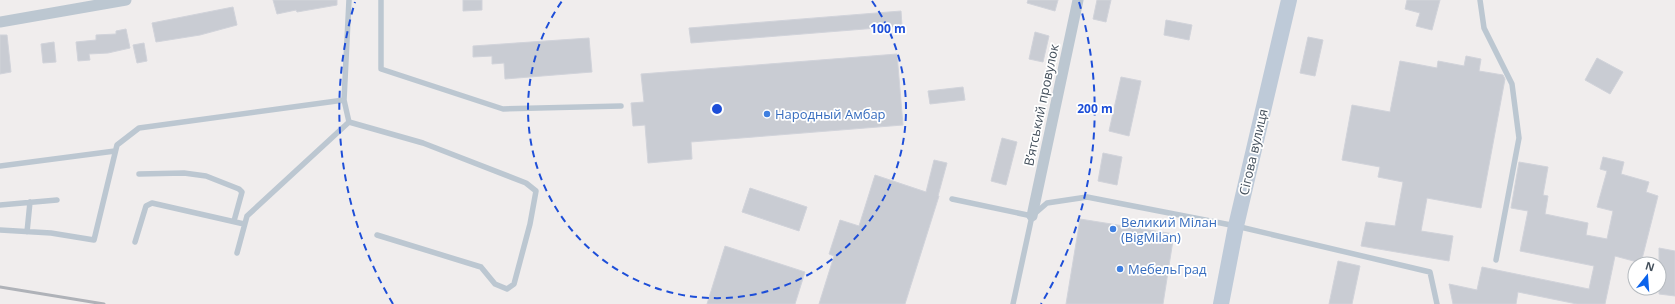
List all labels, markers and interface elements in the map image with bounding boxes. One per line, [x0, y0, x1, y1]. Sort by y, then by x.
text: 100 m [870, 20, 906, 37]
street label: В’ятський провулок [1019, 42, 1063, 168]
text: 200 m [1077, 100, 1113, 117]
centre of rings [710, 102, 724, 116]
place label: Народный Амбар [775, 105, 886, 123]
street label: Сігова вулиця [1234, 107, 1272, 197]
marker: Народный Амбар [762, 109, 772, 119]
place label: Великий Мілан (BigMilan) [1121, 213, 1217, 246]
marker: Великий Мілан (BigMilan) [1108, 224, 1118, 234]
north arrow [1627, 256, 1667, 296]
text: N [1644, 257, 1657, 274]
place label: МебельГрад [1128, 260, 1207, 278]
marker: МебельГрад [1115, 264, 1125, 274]

